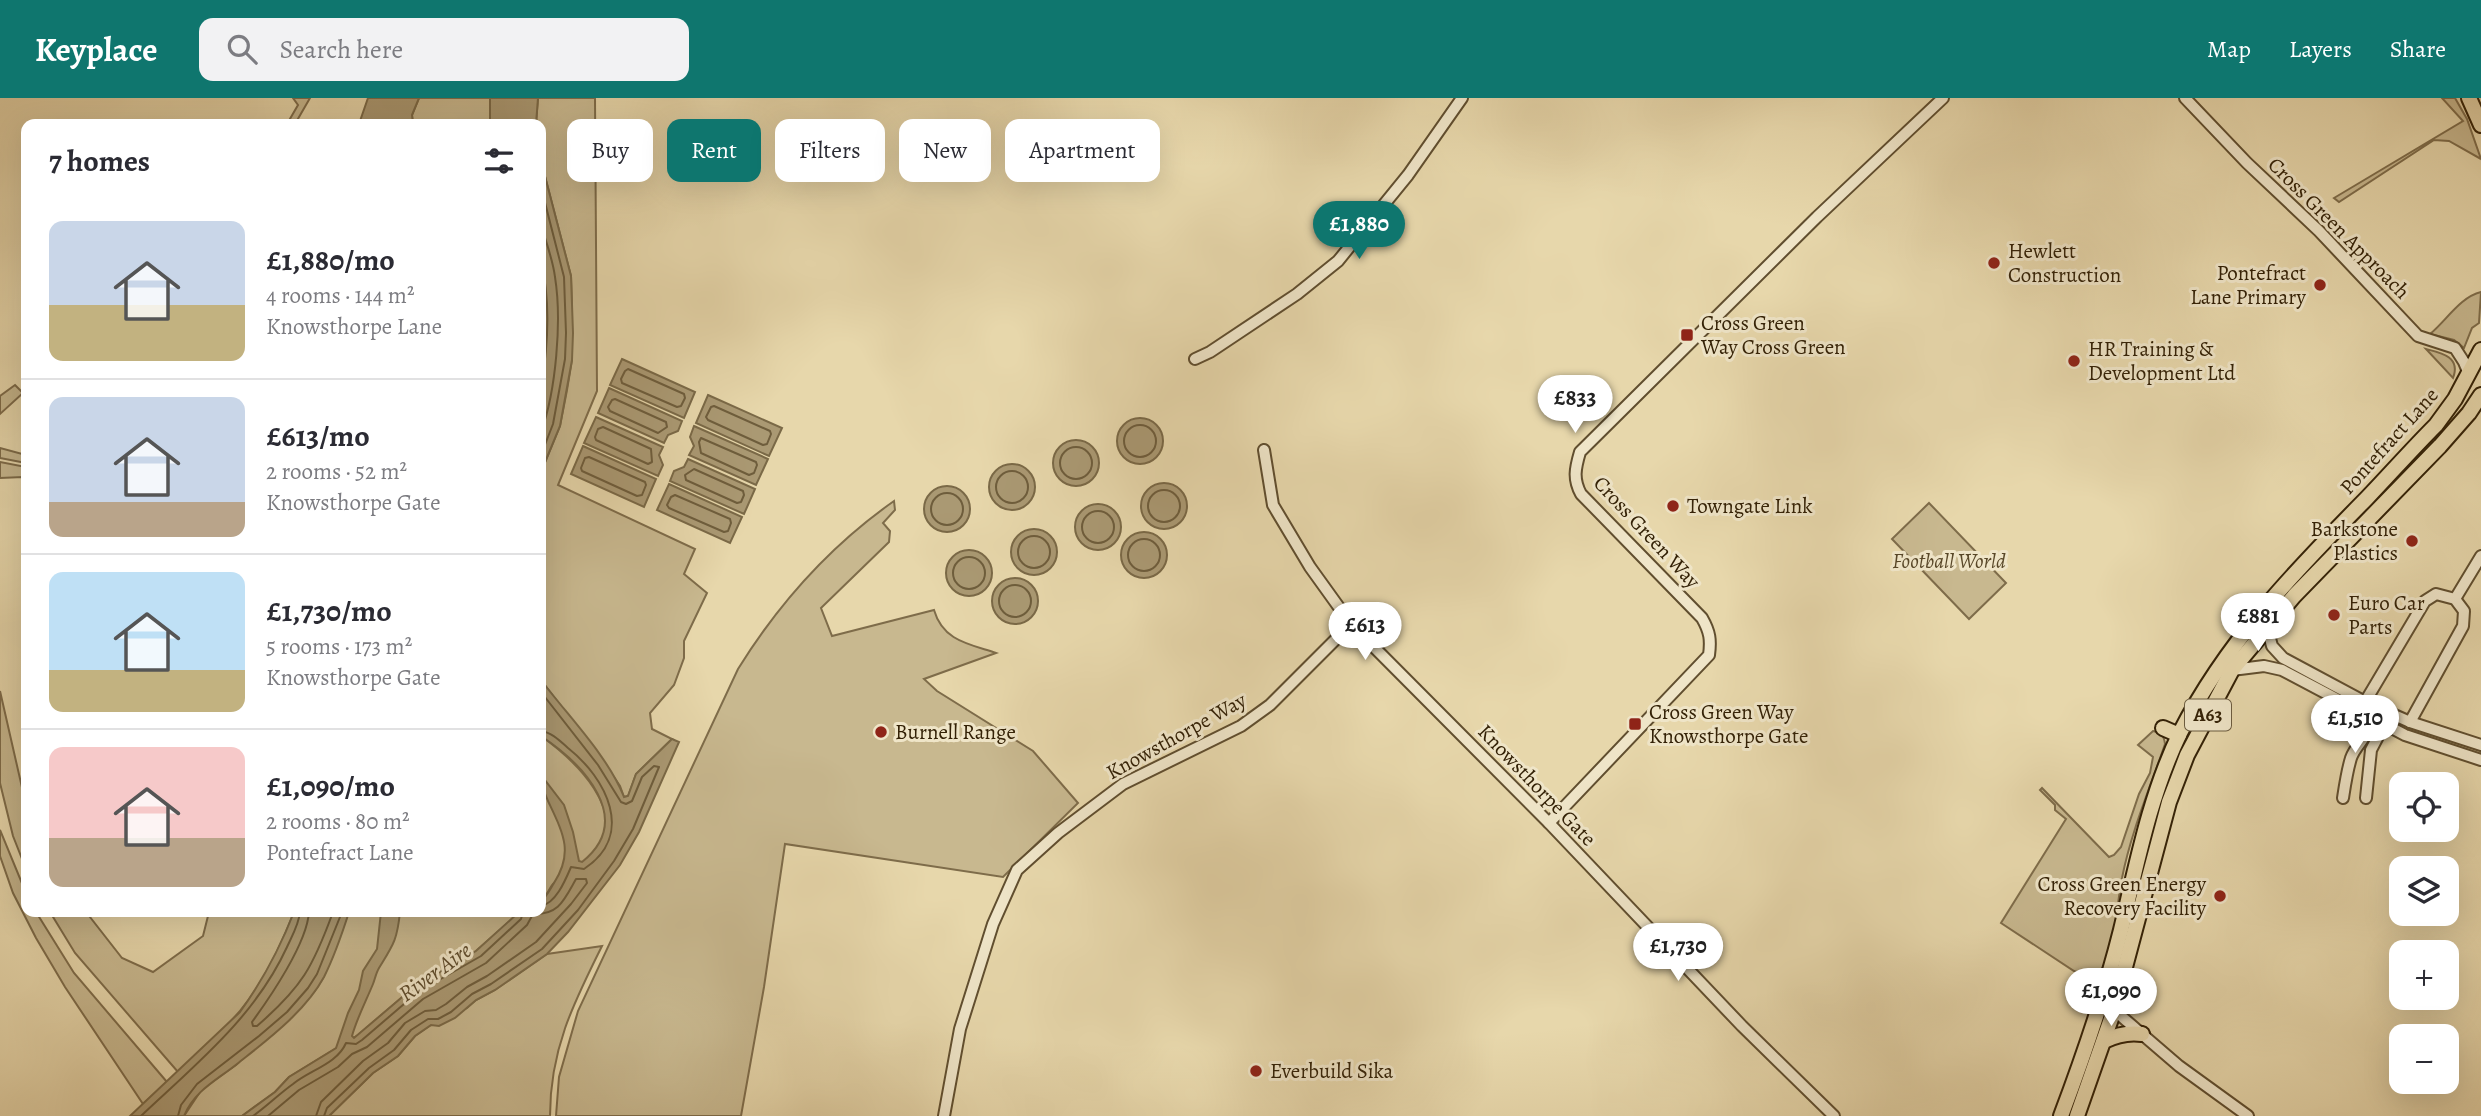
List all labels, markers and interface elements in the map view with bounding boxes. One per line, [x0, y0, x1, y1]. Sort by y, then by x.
search box [199, 18, 689, 81]
text: Keyplace [35, 27, 157, 72]
icon: search [223, 30, 261, 68]
text: Search here [279, 32, 403, 67]
text: Map [2207, 33, 2251, 65]
text: Layers [2289, 33, 2352, 65]
text: Share [2390, 33, 2446, 65]
chip: Buy [567, 119, 653, 182]
chip: Rent [667, 119, 761, 182]
chip: Filters [775, 119, 885, 182]
chip: New [899, 119, 991, 182]
chip: Apartment [1005, 119, 1160, 182]
text: 7 homes [49, 141, 150, 181]
icon: filters [480, 142, 518, 180]
street label: Cross Green Approach [2262, 151, 2416, 305]
pin: £1,880 [1302, 202, 1416, 261]
text: £1,880 [1329, 208, 1389, 239]
place label: Hewlett Construction [2008, 237, 2121, 289]
text: £1,880/mo [266, 240, 395, 280]
icon: home [105, 249, 189, 333]
marker: Hewlett Construction [1986, 255, 2002, 271]
place label: Pontefract Lane Primary [2190, 259, 2307, 311]
marker: Pontefract Lane Primary [2312, 277, 2328, 293]
text: 4 rooms · 144 m² [266, 280, 414, 311]
place label: Cross Green Way Cross Green [1700, 309, 1846, 361]
text: Knowsthorpe Lane [266, 311, 442, 342]
marker: Cross Green Way Cross Green [1679, 327, 1695, 343]
place label: HR Training & Development Ltd [2088, 335, 2236, 387]
marker: HR Training & Development Ltd [2066, 353, 2082, 369]
pin: £833 [1534, 376, 1616, 435]
text: £833 [1554, 382, 1596, 413]
street label: Pontefract Lane [2333, 382, 2445, 500]
text: £613/mo [266, 416, 370, 456]
icon: home [105, 425, 189, 509]
text: 2 rooms · 52 m² [266, 456, 407, 487]
street label: Cross Green Way [1587, 470, 1707, 595]
text: Knowsthorpe Gate [266, 487, 440, 518]
place label: Towngate Link [1687, 492, 1813, 520]
marker: Towngate Link [1665, 498, 1681, 514]
place label: Barkstone Plastics [2310, 515, 2398, 567]
marker: Barkstone Plastics [2404, 533, 2420, 549]
park label: Football World [1892, 547, 2006, 575]
place label: Euro Car Parts [2348, 589, 2425, 641]
text: £1,730/mo [266, 591, 392, 631]
pin: £881 [2217, 594, 2299, 653]
icon: home [105, 600, 189, 684]
text: £881 [2237, 600, 2279, 631]
pin: £613 [1324, 602, 1406, 662]
marker: Euro Car Parts [2326, 607, 2342, 623]
text: £613 [1345, 609, 1385, 640]
text: 5 rooms · 173 m² [266, 631, 412, 662]
text: Knowsthorpe Gate [266, 662, 440, 693]
street label: Knowsthorpe Way [1101, 686, 1252, 786]
pin: £1,510 [2298, 696, 2412, 755]
place label: Cross Green Way Knowsthorpe Gate [1649, 698, 1808, 750]
road number: A63 [2185, 700, 2231, 730]
text: £1,510 [2327, 702, 2383, 733]
marker: Cross Green Way Knowsthorpe Gate [1627, 716, 1643, 732]
place label: Burnell Range [895, 718, 1016, 746]
street label: Knowsthorpe Gate [1472, 718, 1602, 852]
marker: Burnell Range [873, 724, 889, 740]
text: £1,090/mo [266, 766, 395, 806]
map controls [2389, 772, 2459, 1094]
button: locate [2389, 772, 2459, 842]
icon: home [105, 775, 189, 859]
text: 2 rooms · 80 m² [266, 806, 410, 837]
text: Pontefract Lane [266, 837, 414, 868]
button: layers [2389, 856, 2459, 926]
place label: Cross Green Energy Recovery Facility [2037, 870, 2207, 922]
marker: Cross Green Energy Recovery Facility [2212, 888, 2228, 904]
pin: £1,730 [1621, 924, 1735, 983]
text: £1,730 [1649, 930, 1707, 961]
water label: River Aire [392, 935, 478, 1009]
button: + [2389, 940, 2459, 1010]
pin: £1,090 [2054, 968, 2168, 1028]
text: £1,090 [2081, 975, 2141, 1006]
button: − [2389, 1024, 2459, 1094]
place label: Everbuild Sika [1270, 1057, 1394, 1085]
marker: Everbuild Sika [1248, 1063, 1264, 1079]

